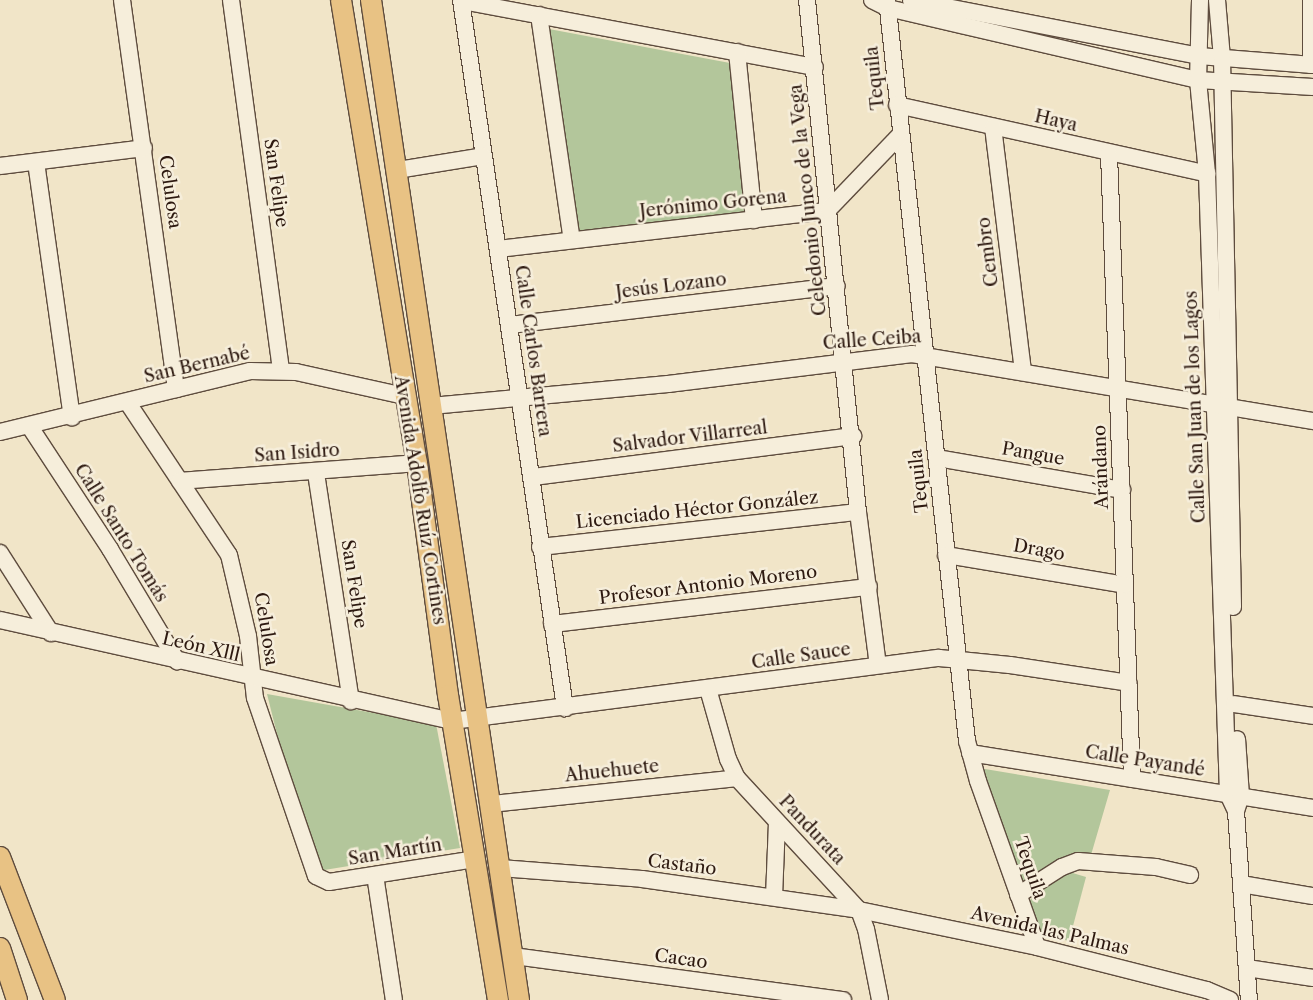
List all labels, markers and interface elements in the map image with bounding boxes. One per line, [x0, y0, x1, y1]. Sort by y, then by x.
street label: Tequila [861, 45, 889, 111]
street label: Celedonio Junco de la Vega [785, 83, 831, 317]
street label: Haya [1032, 106, 1080, 136]
street label: San Felipe [259, 137, 293, 229]
street label: Celulosa [154, 154, 186, 230]
street label: Jerónimo Gorena [638, 186, 788, 222]
street label: Cembro [973, 216, 1003, 288]
street label: Calle Carlos Barrera [510, 264, 556, 438]
street label: Jesús Lozano [614, 268, 728, 304]
street label: Calle San Juan de los Lagos [1180, 290, 1210, 524]
street label: Calle Ceiba [822, 326, 922, 354]
street label: San Bernabé [142, 342, 252, 388]
street label: Avenida Adolfo Ruíz Cortines [390, 373, 450, 627]
street label: Salvador Villarreal [611, 417, 769, 457]
street label: Arándano [1089, 424, 1113, 510]
street label: Pangue [1000, 438, 1066, 470]
street label: San Isidro [254, 439, 340, 467]
street label: Tequila [905, 448, 933, 514]
street label: Calle Santo Tomás [70, 460, 172, 606]
street label: Licenciado Héctor González [575, 487, 819, 533]
street label: Drago [1012, 535, 1066, 565]
street label: San Felipe [336, 538, 372, 630]
street label: Profesor Antonio Moreno [597, 561, 819, 609]
street label: Celulosa [250, 591, 282, 667]
street label: León Xlll [160, 628, 242, 666]
street label: Calle Sauce [750, 638, 852, 674]
street label: Calle Payandé [1084, 741, 1206, 781]
street label: Ahuehuete [564, 755, 660, 787]
street label: Pandurata [774, 791, 850, 869]
street label: San Martín [347, 834, 443, 870]
street label: Tequila [1009, 834, 1051, 902]
street label: Castaño [646, 850, 718, 880]
street label: Avenida las Palmas [969, 902, 1131, 960]
street label: Cacao [653, 945, 709, 973]

